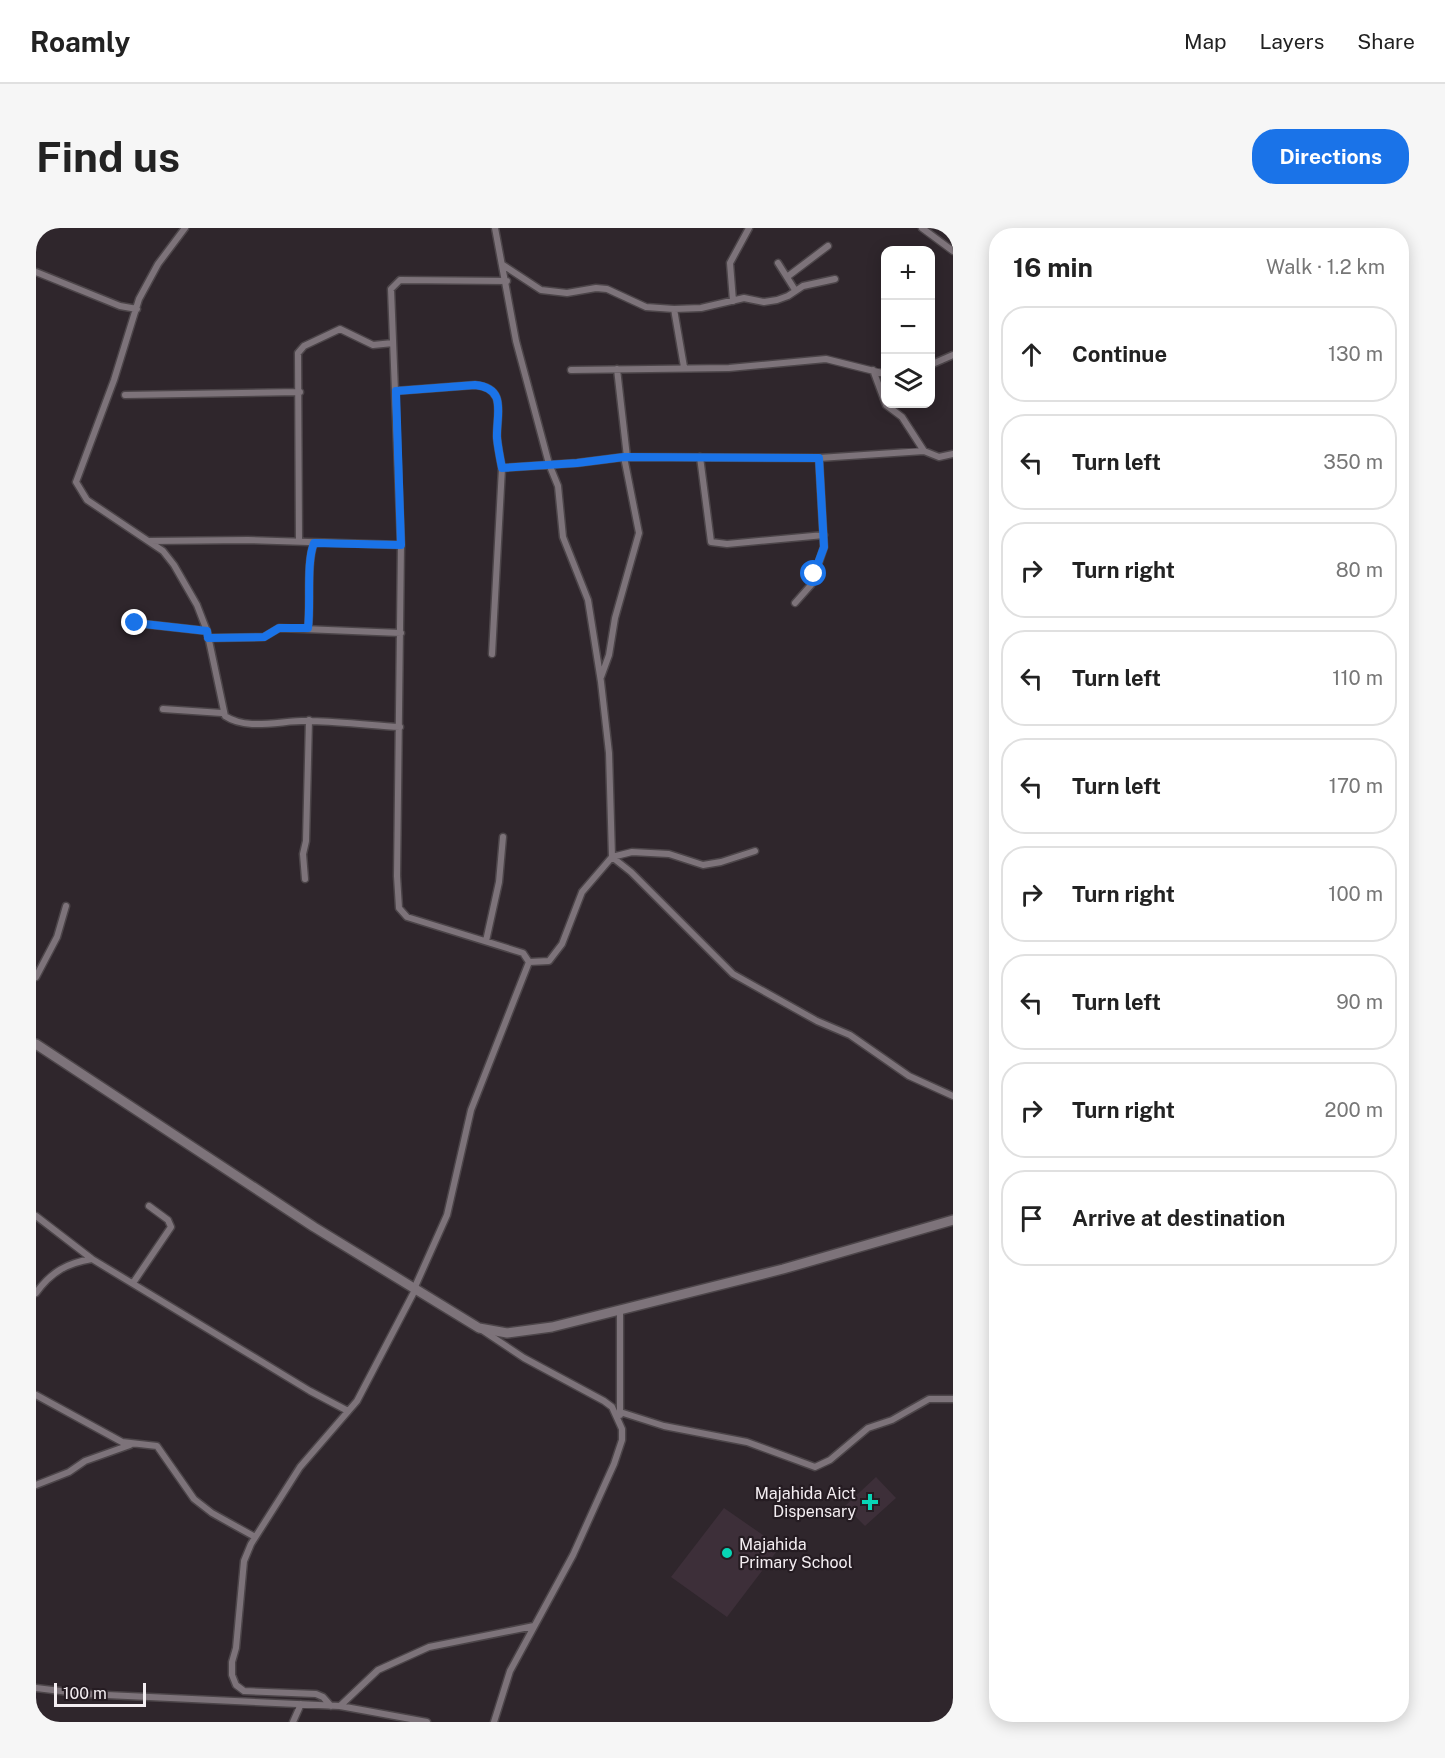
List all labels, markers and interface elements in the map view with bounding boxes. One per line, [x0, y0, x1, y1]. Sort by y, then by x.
text: Roamly [30, 25, 130, 58]
text: Map [1184, 29, 1227, 54]
text: Layers [1260, 29, 1324, 54]
text: Share [1357, 29, 1415, 54]
button: Directions [1252, 129, 1409, 184]
text: Find us [36, 132, 180, 181]
map controls [881, 246, 935, 408]
button: + [881, 246, 935, 300]
text: 16 min [1013, 252, 1093, 283]
text: Walk · 1.2 km [1266, 255, 1385, 279]
button: − [881, 300, 935, 354]
icon: ahead [1015, 338, 1048, 371]
text: Continue [1072, 341, 1167, 367]
text: 130 m [1328, 342, 1383, 366]
button: layers [881, 354, 935, 408]
icon: left [1015, 446, 1048, 479]
text: Turn left [1072, 449, 1161, 475]
text: 350 m [1323, 450, 1383, 474]
icon: right [1015, 554, 1048, 587]
text: Turn right [1072, 557, 1175, 583]
text: 80 m [1336, 558, 1383, 582]
route start [800, 560, 826, 586]
route end [121, 609, 147, 635]
icon: left [1015, 662, 1048, 695]
text: Turn left [1072, 665, 1161, 691]
text: 110 m [1332, 666, 1383, 690]
icon: left [1015, 770, 1048, 803]
text: Turn left [1072, 773, 1161, 799]
text: 170 m [1329, 774, 1383, 798]
icon: right [1015, 878, 1048, 911]
text: Turn right [1072, 881, 1175, 907]
text: 100 m [1328, 882, 1383, 906]
icon: left [1015, 986, 1048, 1019]
text: Turn left [1072, 989, 1161, 1015]
text: 90 m [1336, 990, 1383, 1014]
icon: right [1015, 1094, 1048, 1127]
text: Turn right [1072, 1097, 1175, 1123]
text: 200 m [1325, 1098, 1383, 1122]
icon: arrive [1015, 1202, 1048, 1235]
text: Arrive at destination [1072, 1205, 1285, 1231]
place label: Majahida Aict Dispensary [755, 1484, 856, 1521]
marker: Majahida Aict Dispensary [861, 1493, 879, 1511]
place label: Majahida Primary School [739, 1535, 853, 1572]
marker: Majahida Primary School [720, 1546, 734, 1560]
scale bar [54, 1680, 146, 1708]
text: 100 m [63, 1684, 107, 1703]

